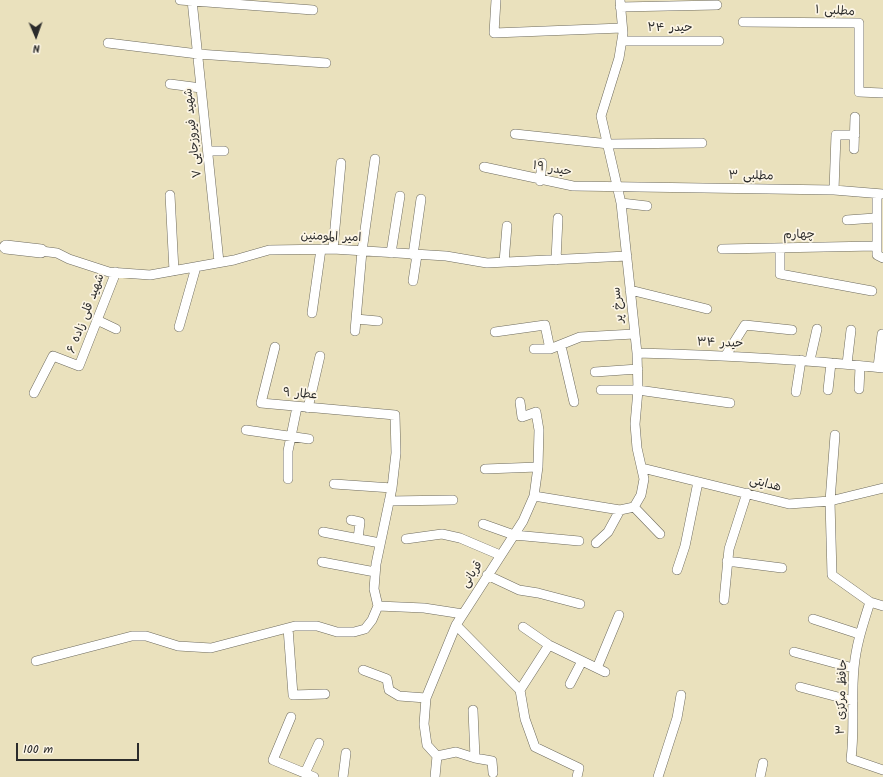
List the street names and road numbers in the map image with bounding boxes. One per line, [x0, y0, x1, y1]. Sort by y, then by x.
street label: مطلبی ۱ [815, 4, 855, 20]
street label: حیدر ۲۴ [648, 22, 692, 36]
street label: شهید فیروزجایی ۷ [182, 87, 206, 179]
street label: حیدر ۱۹ [531, 159, 573, 181]
street label: مطلبی ۳ [728, 169, 774, 185]
street label: چهارم [783, 229, 815, 243]
street label: امیر المومنین [300, 230, 362, 246]
street label: شهید قلی زاده ۶ [65, 272, 109, 356]
street label: سرخ پر [610, 286, 628, 324]
street label: حیدر ۳۴ [696, 336, 744, 352]
street label: عطار ۹ [282, 386, 318, 404]
street label: هدایتی [748, 474, 782, 496]
street label: قربانی [459, 559, 487, 591]
street label: حافظ مرکزی ۳ [834, 659, 852, 735]

